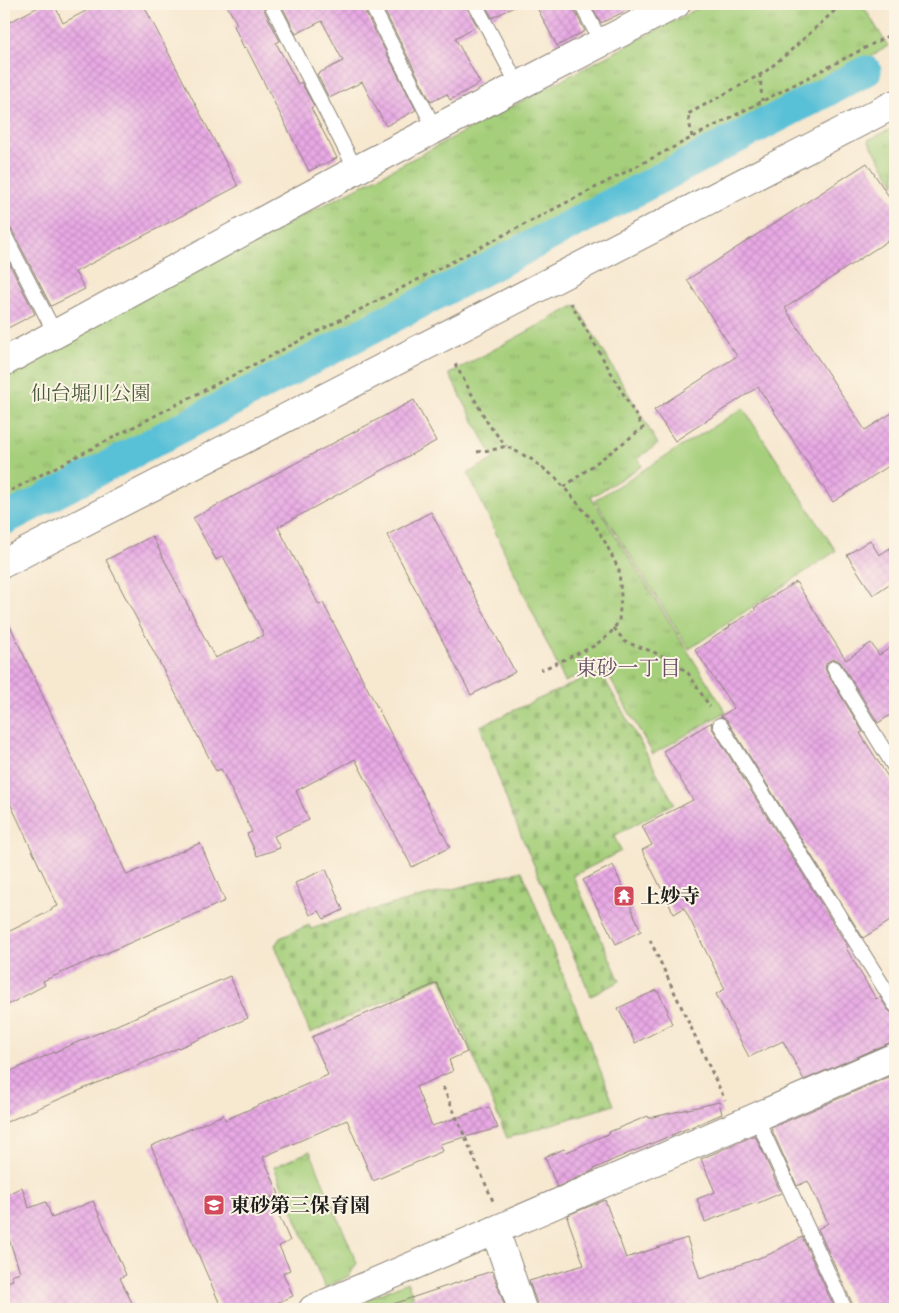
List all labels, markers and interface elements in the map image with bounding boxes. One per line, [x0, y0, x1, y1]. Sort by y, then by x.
park label: 仙台堀川公園 [31, 378, 151, 407]
district label: 東砂一丁目 [576, 652, 681, 683]
place label: 上妙寺 [640, 881, 700, 910]
temple icon: 上妙寺 [612, 884, 636, 908]
place label: 東砂第三保育園 [230, 1190, 370, 1219]
school or university icon: 東砂第三保育園 [202, 1193, 226, 1217]

